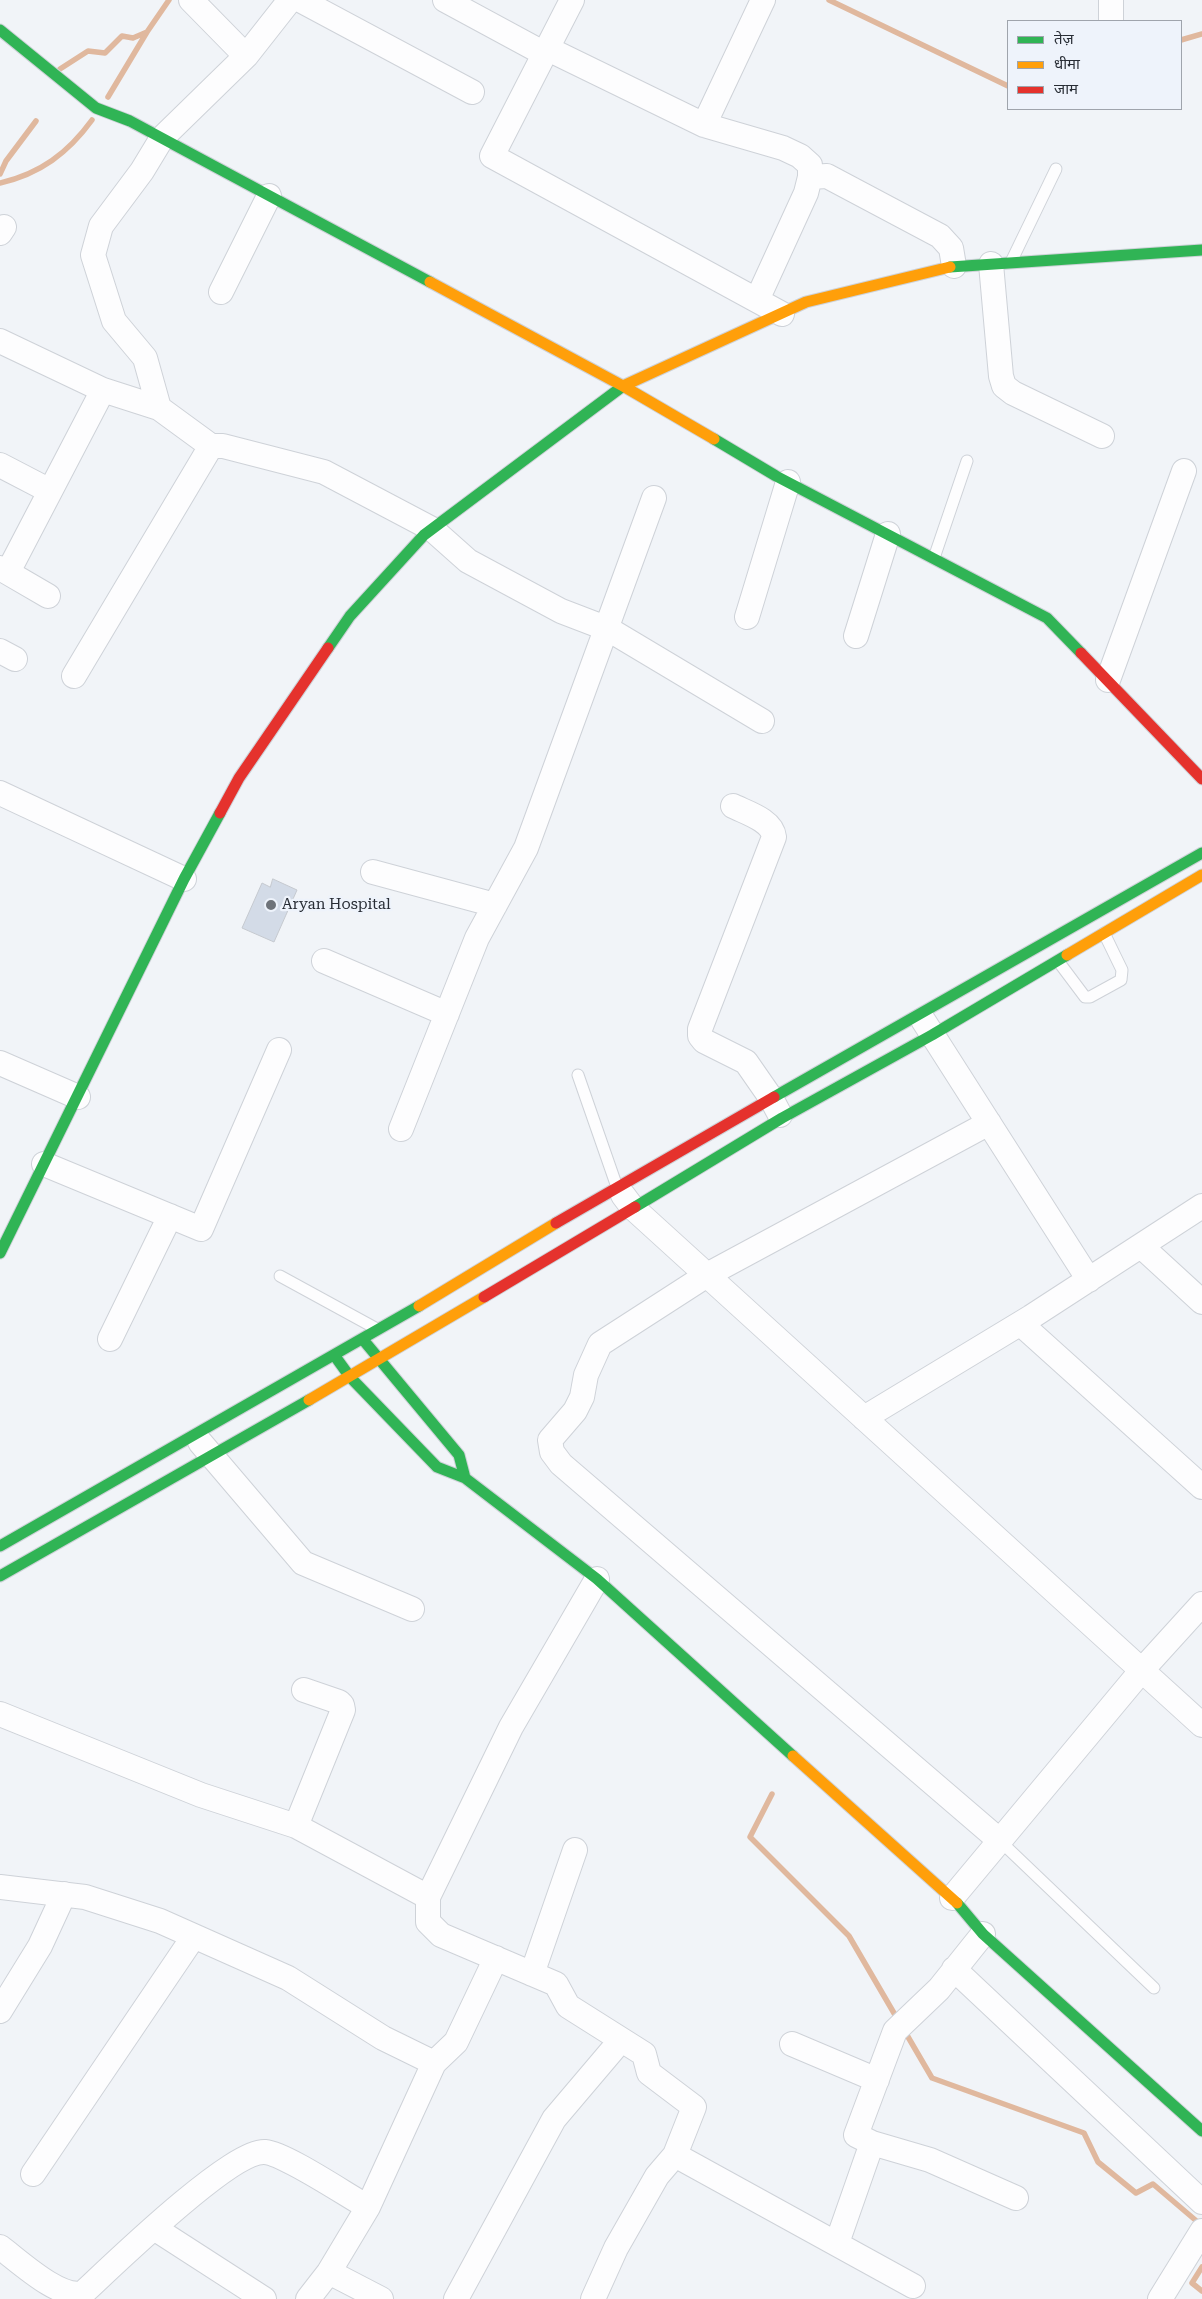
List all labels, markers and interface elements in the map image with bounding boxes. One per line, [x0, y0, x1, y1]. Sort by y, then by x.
legend [1007, 20, 1182, 110]
text: तेज़ [1054, 30, 1074, 48]
text: धीमा [1054, 55, 1080, 73]
text: जाम [1054, 80, 1078, 98]
place label: Aryan Hospital [282, 896, 391, 914]
marker: Aryan Hospital [264, 898, 278, 912]

